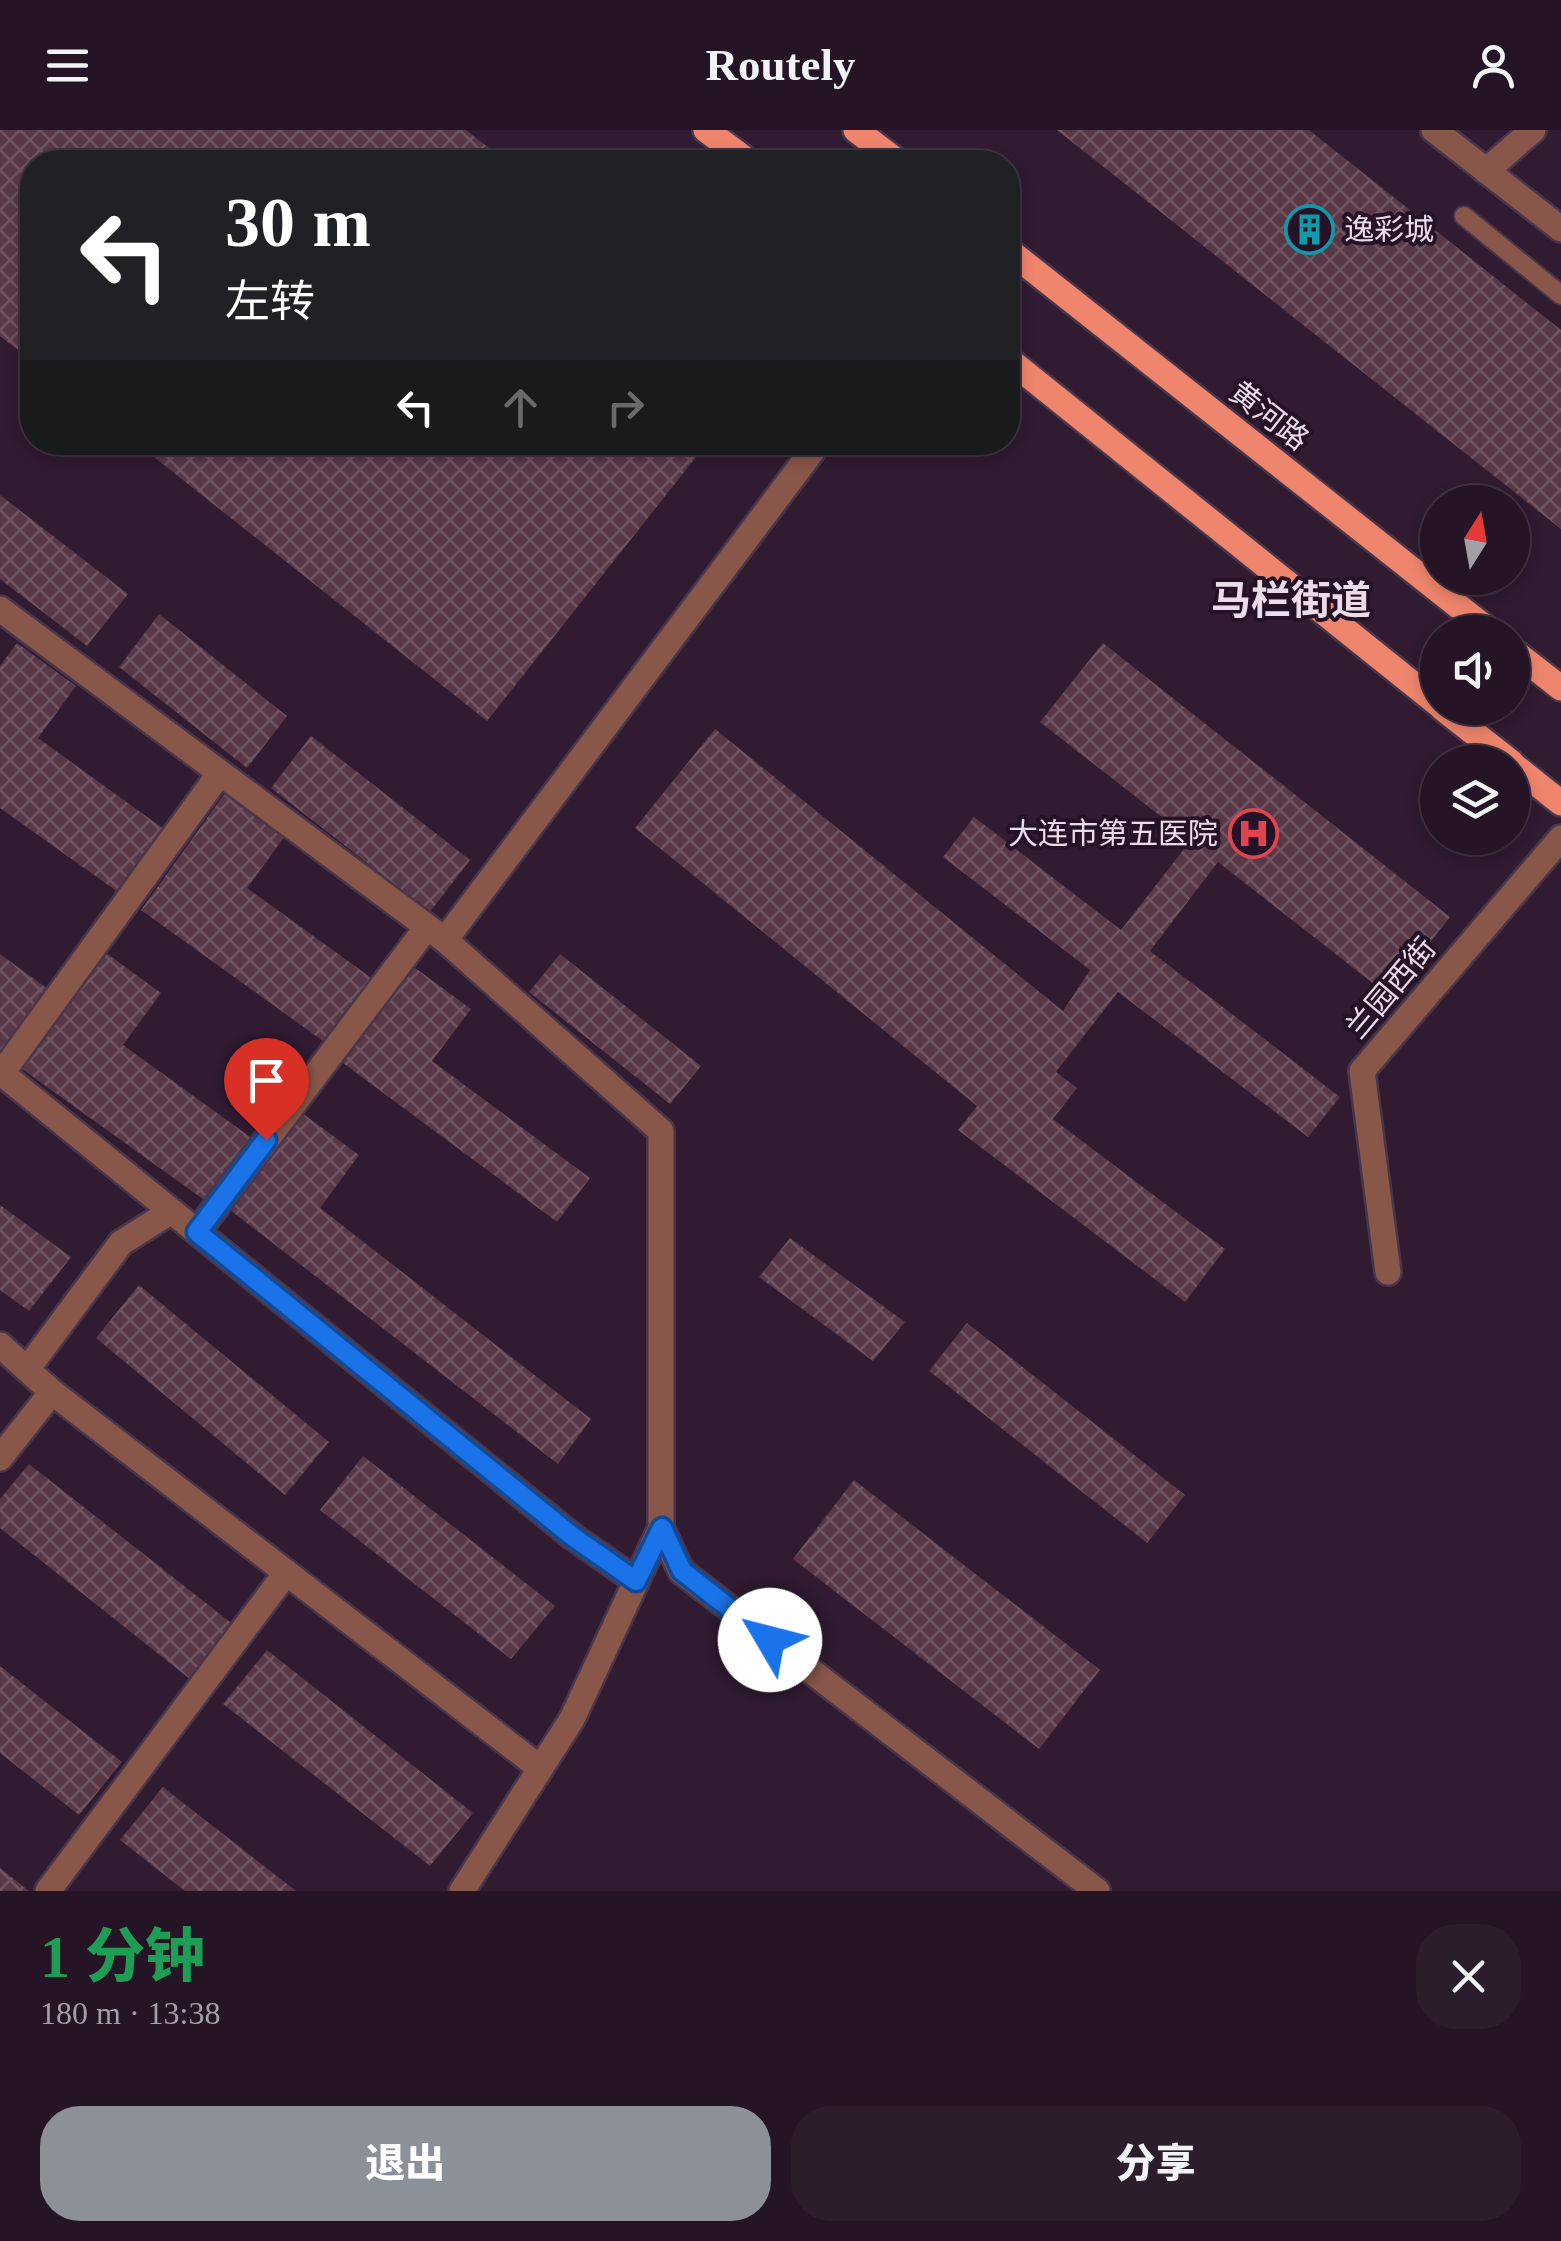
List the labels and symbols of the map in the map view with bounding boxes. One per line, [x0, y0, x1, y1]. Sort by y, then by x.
building icon: 逸彩城 [1283, 204, 1335, 256]
place label: 逸彩城 [1344, 213, 1434, 246]
street label: 黄河路 [1224, 375, 1315, 456]
north arrow [1420, 485, 1530, 595]
district label: 马栏街道 [1211, 578, 1371, 623]
hospital icon: 大连市第五医院 [1227, 808, 1279, 860]
place label: 大连市第五医院 [1008, 817, 1218, 850]
street label: 兰园西街 [1339, 931, 1442, 1044]
pin [224, 1038, 309, 1141]
position arrow [718, 1588, 822, 1692]

